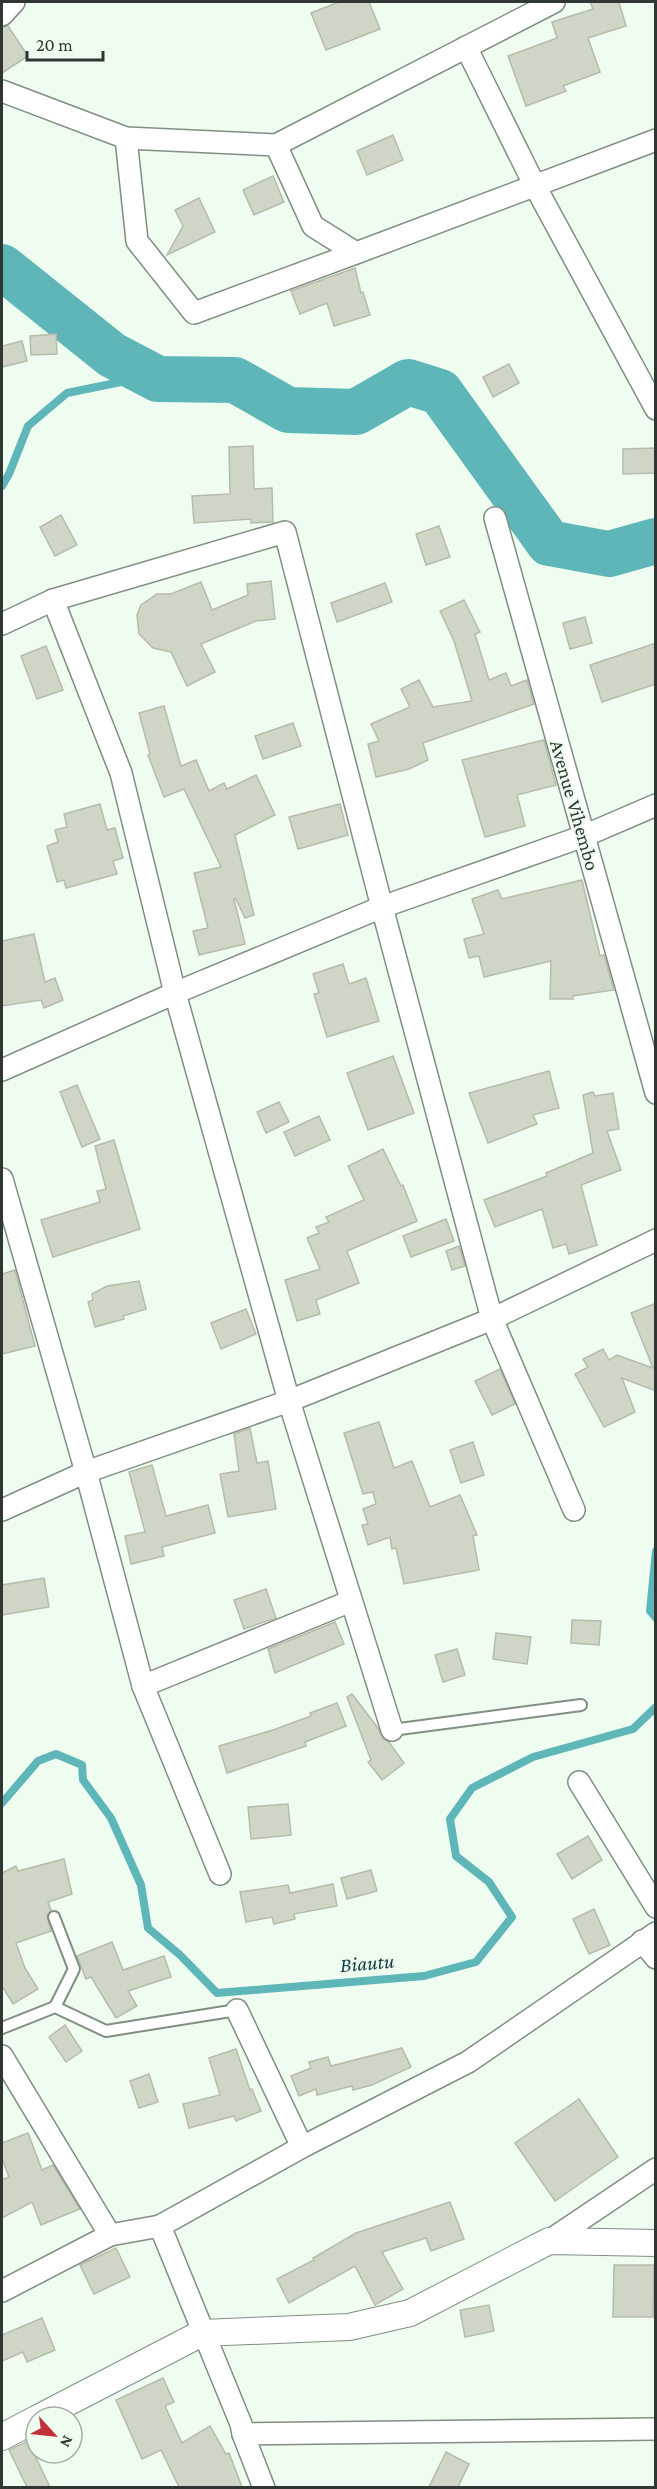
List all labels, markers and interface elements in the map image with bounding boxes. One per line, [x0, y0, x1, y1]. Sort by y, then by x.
scale bar [27, 24, 104, 62]
text: 20 m [36, 35, 73, 55]
street label: Avenue Vihembo [546, 737, 604, 873]
water label: Biautu [339, 1949, 395, 1977]
north arrow [24, 2405, 84, 2465]
text: N [57, 2433, 77, 2450]

